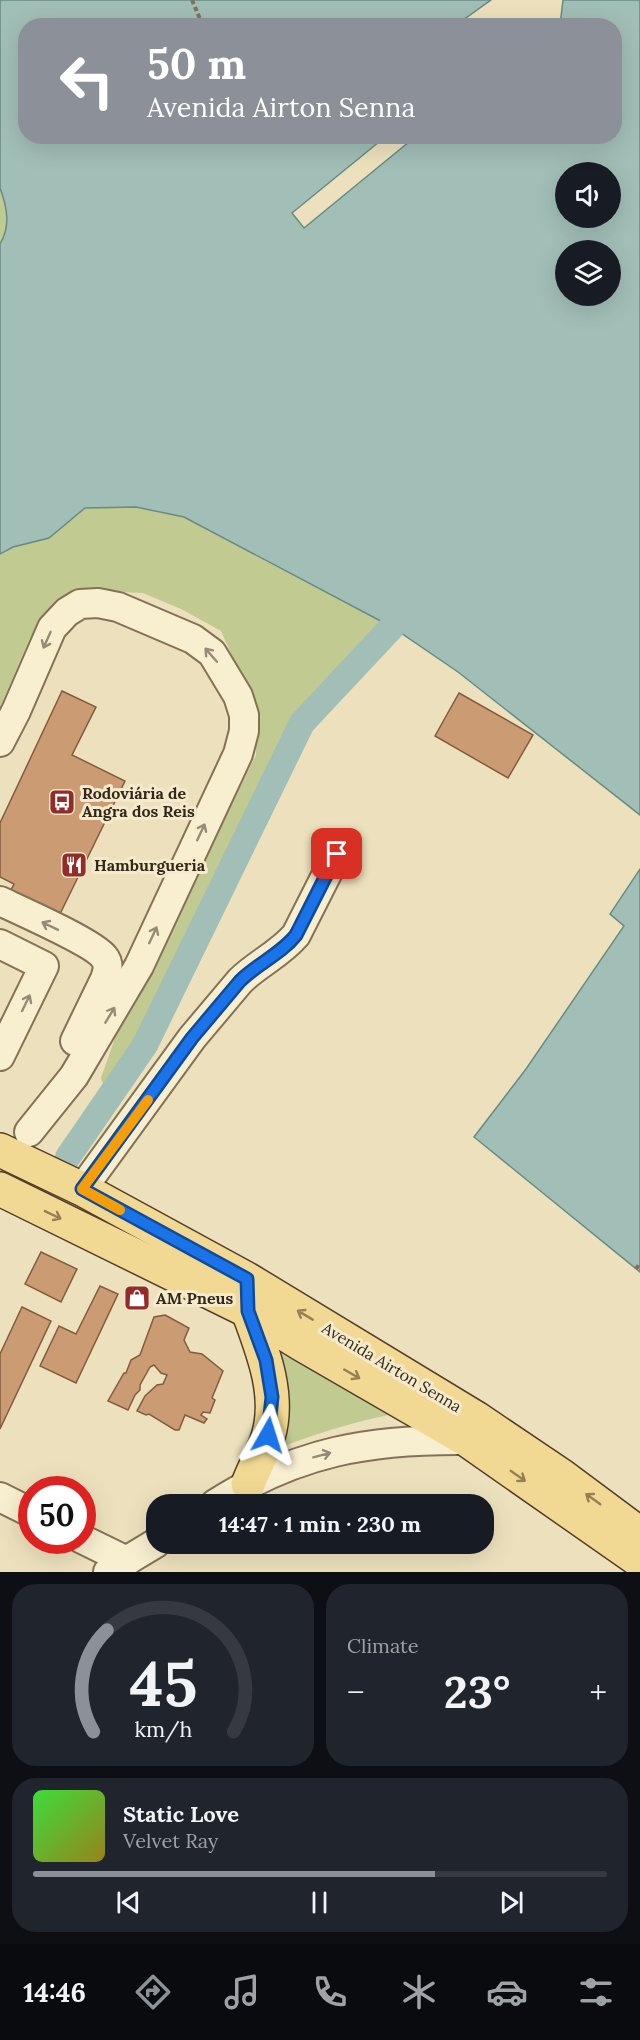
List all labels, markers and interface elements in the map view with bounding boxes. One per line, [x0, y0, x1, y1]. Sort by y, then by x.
text: 50 m [147, 37, 246, 91]
icon: left [48, 42, 126, 120]
text: Avenida Airton Senna [147, 90, 415, 124]
map controls [555, 162, 621, 306]
button: sound [555, 162, 621, 228]
button: layers [555, 240, 621, 306]
one-way arrow [41, 631, 52, 649]
one-way arrow [204, 647, 217, 663]
place label: Rodoviária de Angra dos Reis [82, 783, 195, 821]
bus stop icon: Rodoviária de Angra dos Reis [47, 787, 77, 817]
one-way arrow [196, 823, 208, 841]
pin [311, 828, 362, 879]
icon: arrive [320, 837, 353, 870]
restaurant icon: Hamburgueria [59, 850, 89, 880]
place label: Hamburgueria [94, 855, 206, 875]
one-way arrow [41, 920, 59, 931]
one-way arrow [148, 927, 160, 945]
one-way arrow [20, 995, 32, 1013]
one-way arrow [104, 1007, 116, 1024]
one-way arrow [43, 1209, 61, 1221]
shop icon: AM Pneus [122, 1283, 152, 1313]
place label: AM Pneus [156, 1288, 233, 1308]
one-way arrow [297, 1308, 314, 1320]
street label: Avenida Airton Senna [318, 1317, 465, 1417]
one-way arrow [343, 1368, 360, 1380]
position arrow [236, 1403, 300, 1467]
one-way arrow [312, 1449, 331, 1461]
one-way arrow [510, 1470, 526, 1482]
speed limit sign: 50 [18, 1476, 96, 1554]
one-way arrow [585, 1493, 601, 1505]
text: 14:47 · 1 min · 230 m [219, 1510, 421, 1538]
text: Climate [347, 1633, 419, 1658]
text: 45 [129, 1643, 197, 1723]
text: 23° [444, 1663, 510, 1720]
text: − [347, 1671, 365, 1713]
text: + [589, 1671, 607, 1713]
text: km/h [134, 1715, 192, 1743]
text: Static Love [123, 1800, 239, 1828]
text: Velvet Ray [123, 1828, 218, 1853]
icon: previous [112, 1886, 145, 1919]
icon: pause [303, 1886, 336, 1919]
icon: next [495, 1886, 528, 1919]
icon: directions [132, 1971, 174, 2013]
icon: music [221, 1971, 263, 2013]
icon: phone [309, 1971, 351, 2013]
icon: climate [398, 1971, 440, 2013]
icon: car [486, 1971, 528, 2013]
icon: filters [575, 1971, 617, 2013]
text: 14:46 [23, 1975, 86, 2009]

